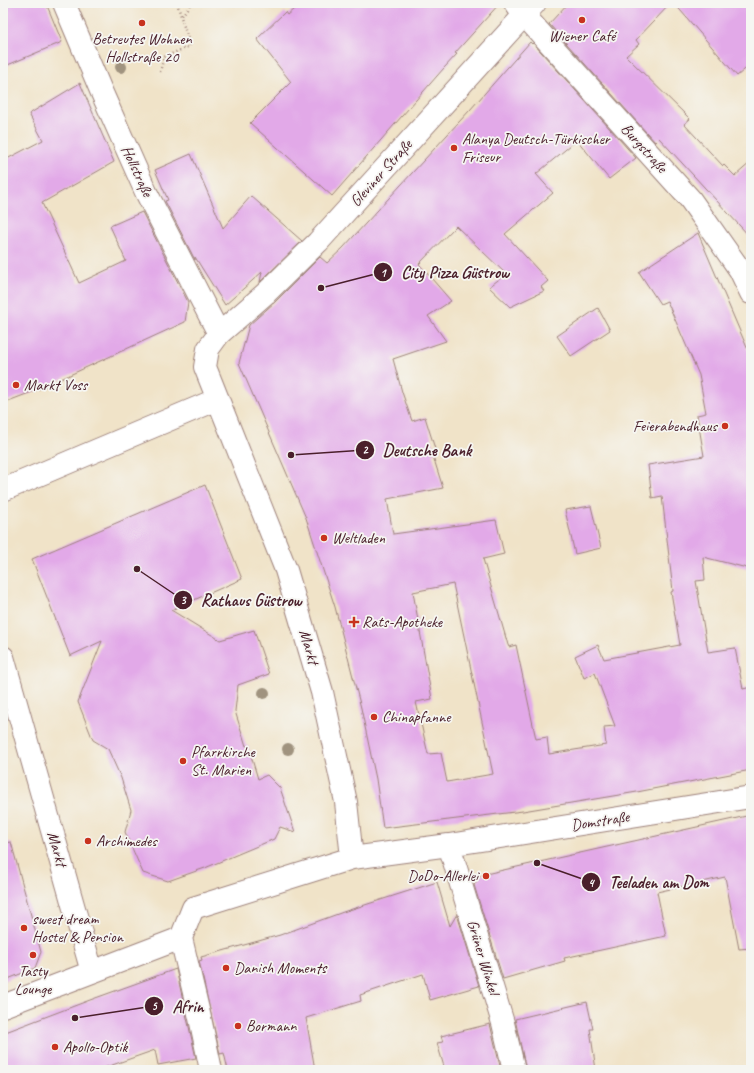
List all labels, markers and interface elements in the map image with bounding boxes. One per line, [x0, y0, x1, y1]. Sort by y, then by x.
marker: Wiener Café [577, 15, 587, 25]
marker: Betreutes Wohnen Hollstraße 20 [137, 18, 147, 28]
place label: Wiener Café [549, 26, 618, 46]
place label: Betreutes Wohnen Hollstraße 20 [92, 29, 193, 67]
street label: Burgstraße [616, 119, 673, 178]
place label: Alanya Deutsch-Türkischer Friseur [462, 129, 611, 167]
street label: Gleviner Straße [346, 134, 418, 211]
street label: Hollstraße [116, 142, 158, 202]
marker: Alanya Deutsch-Türkischer Friseur [449, 143, 459, 153]
callout: City Pizza Güstrow [373, 258, 516, 287]
text: City Pizza Güstrow [401, 262, 511, 283]
text: 1 [380, 265, 387, 281]
place label: Markt Voss [24, 375, 89, 395]
marker: Markt Voss [11, 380, 21, 390]
place label: Feierabendhaus [633, 416, 719, 436]
marker: Feierabendhaus [720, 421, 730, 431]
callout: Deutsche Bank [355, 435, 479, 464]
text: Deutsche Bank [383, 440, 473, 461]
text: 2 [362, 442, 369, 458]
place label: Weltladen [332, 528, 386, 548]
marker: Weltladen [319, 533, 329, 543]
callout: Rathaus Güstrow [173, 585, 310, 614]
text: Rathaus Güstrow [201, 590, 304, 611]
text: 3 [180, 592, 187, 608]
place label: Rats-Apotheke [362, 612, 444, 632]
marker: Rats-Apotheke [349, 617, 359, 627]
street label: Markt [295, 627, 324, 669]
place label: Chinapfanne [382, 707, 452, 727]
marker: Chinapfanne [369, 712, 379, 722]
place label: Pfarrkirche St. Marien [191, 742, 257, 780]
marker: Pfarrkirche St. Marien [178, 756, 188, 766]
street label: Domstraße [570, 806, 632, 835]
street label: Markt [43, 829, 72, 871]
place label: Archimedes [96, 831, 158, 851]
marker: Archimedes [83, 836, 93, 846]
place label: DoDo-Allerlei [408, 866, 480, 886]
callout: Teeladen am Dom [581, 868, 716, 897]
marker: DoDo-Allerlei [481, 871, 491, 881]
text: Teeladen am Dom [609, 872, 710, 893]
text: 4 [588, 875, 595, 891]
place label: sweet dream Hostel & Pension [32, 909, 124, 947]
street label: Grüner Winkel [462, 917, 505, 1000]
marker: sweet dream Hostel & Pension [19, 923, 29, 933]
marker: Tasty Lounge [28, 950, 38, 960]
place label: Danish Moments [234, 958, 328, 978]
place label: Tasty Lounge [15, 961, 53, 999]
marker: Danish Moments [221, 963, 231, 973]
callout: Afrin [144, 992, 211, 1021]
text: Afrin [172, 996, 205, 1017]
text: 5 [151, 998, 158, 1014]
place label: Bormann [246, 1016, 297, 1036]
marker: Bormann [233, 1021, 243, 1031]
place label: Apollo-Optik [63, 1037, 128, 1057]
marker: Apollo-Optik [50, 1042, 60, 1052]

